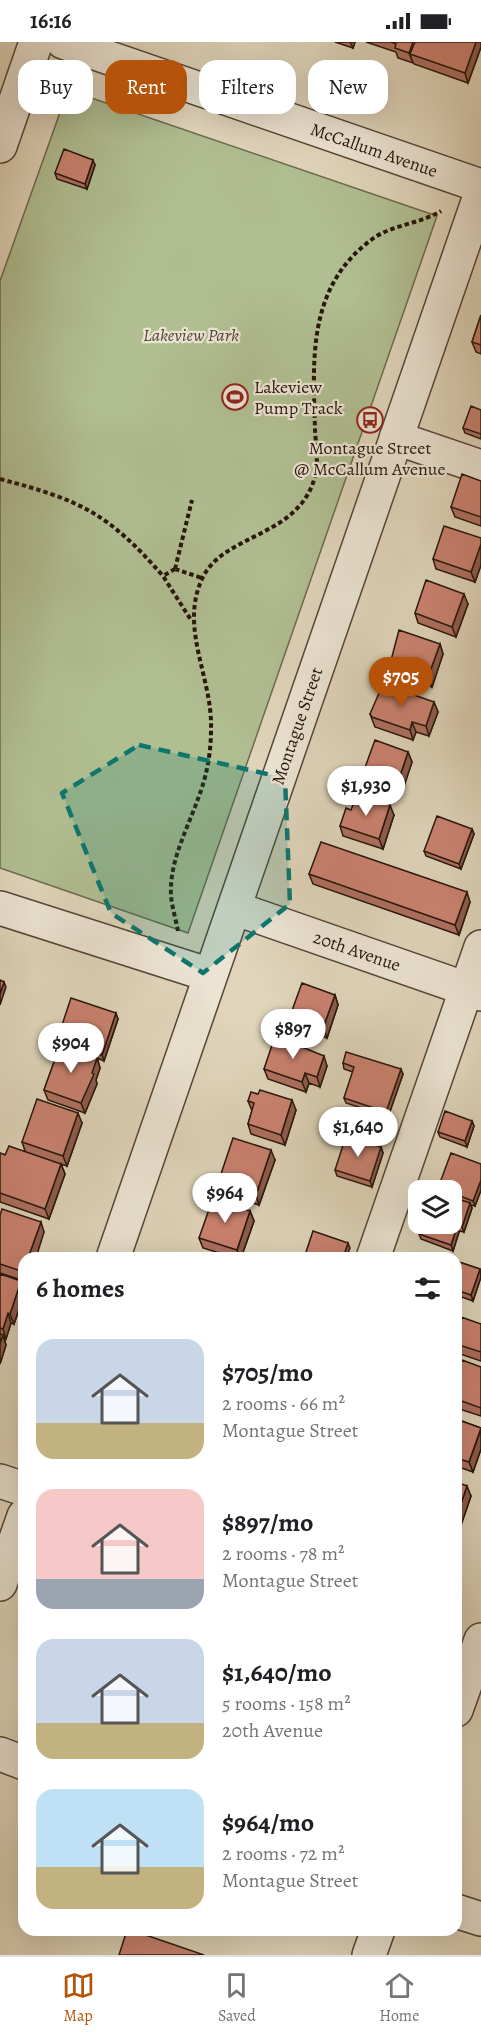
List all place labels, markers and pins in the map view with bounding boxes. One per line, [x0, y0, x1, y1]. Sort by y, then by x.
place label: Lakeview Pump Track [254, 375, 343, 420]
sports icon: Lakeview Pump Track [220, 382, 250, 412]
bus stop icon: Montague Street @ McCallum Avenue [355, 405, 385, 435]
place label: Montague Street @ McCallum Avenue [294, 436, 446, 481]
pin: $705 [365, 657, 437, 708]
pin: $1,930 [317, 766, 415, 817]
pin: $897 [257, 1009, 329, 1060]
pin: $904 [35, 1023, 107, 1074]
pin: $1,640 [309, 1107, 407, 1158]
pin: $964 [189, 1173, 261, 1224]

